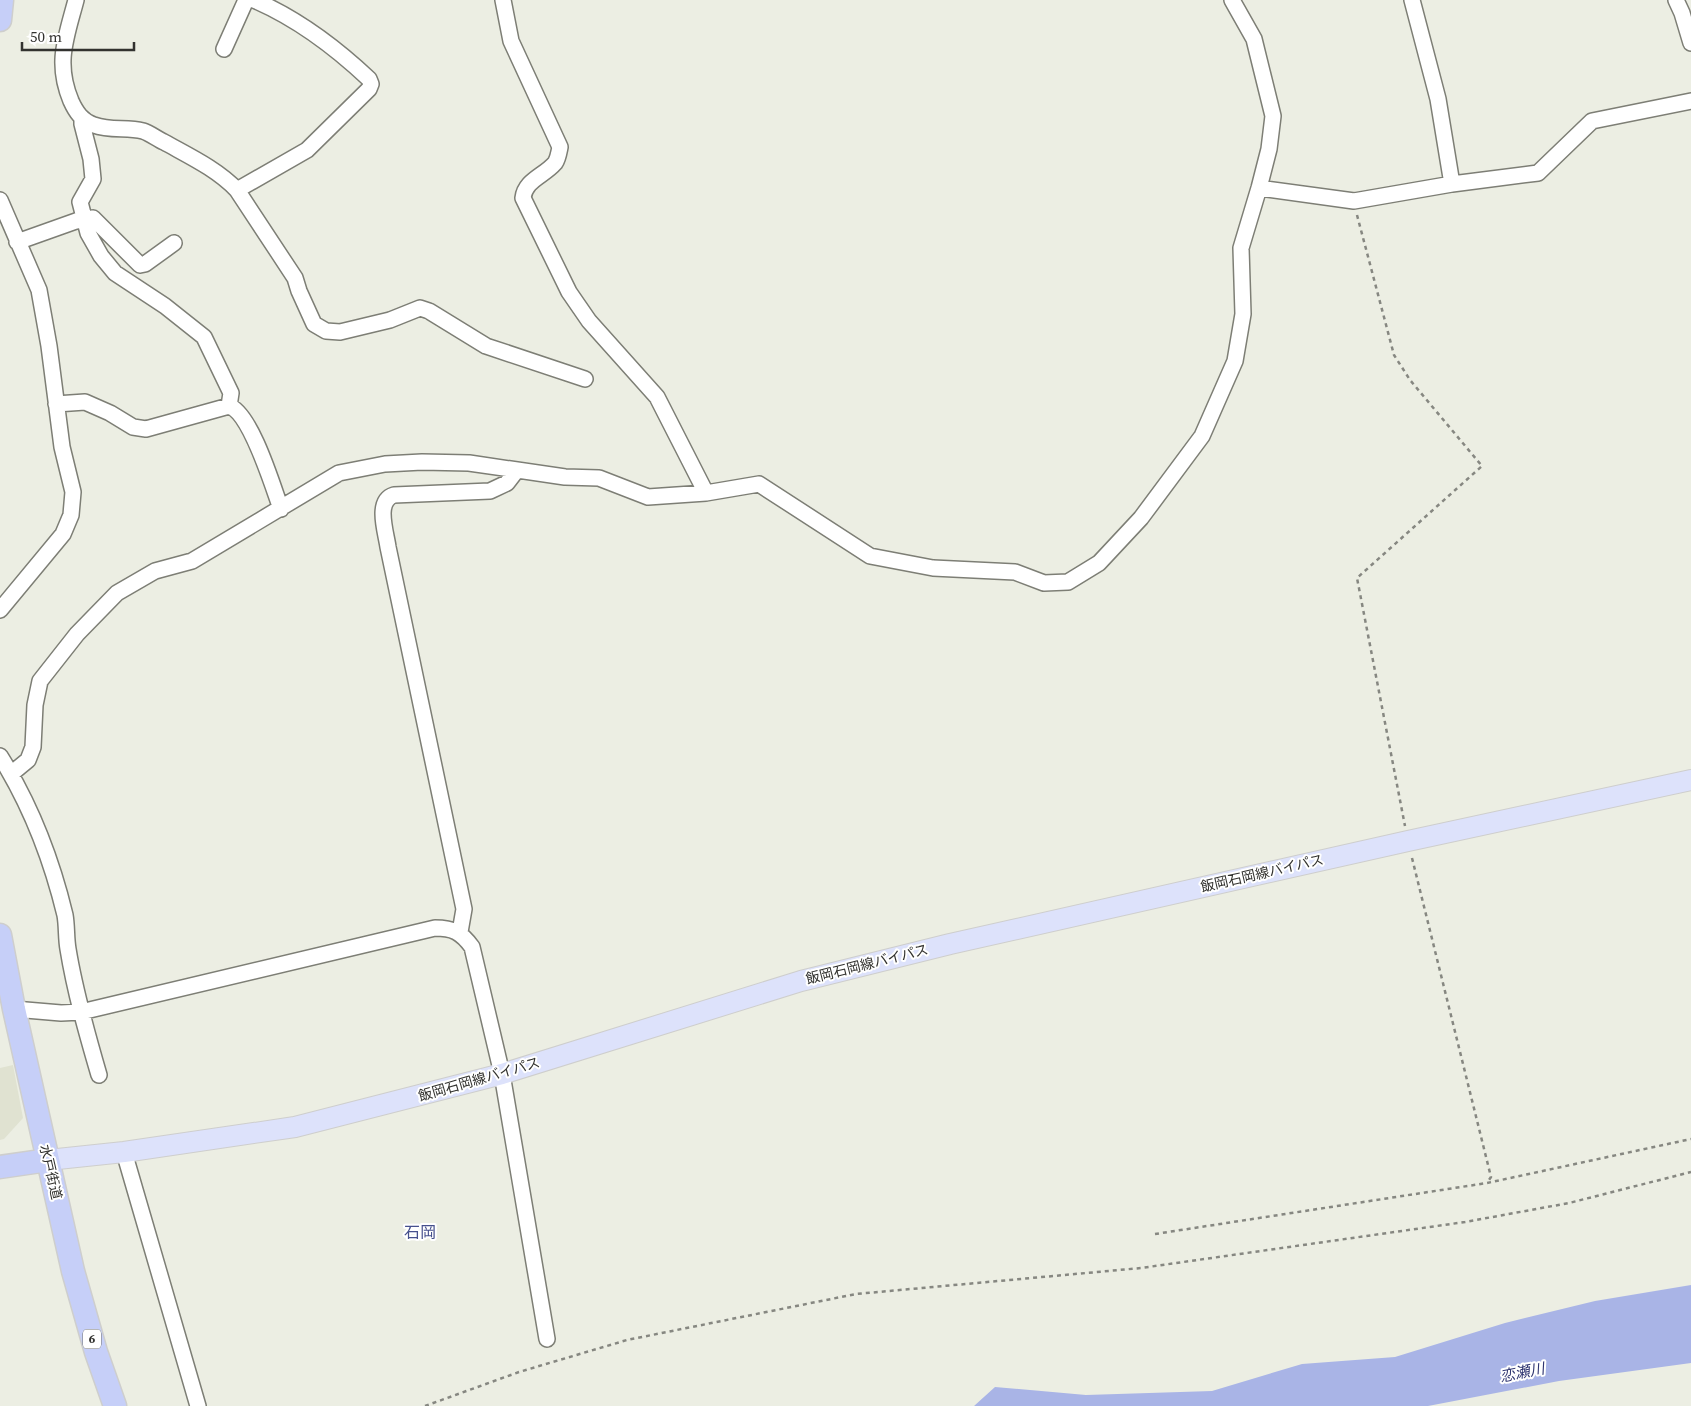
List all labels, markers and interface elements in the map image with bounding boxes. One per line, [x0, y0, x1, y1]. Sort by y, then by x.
scale bar [22, 20, 135, 52]
text: 50 m [30, 26, 62, 47]
street label: 飯岡石岡線バイパス [1198, 849, 1326, 897]
street label: 飯岡石岡線バイパス [804, 939, 930, 989]
street label: 飯岡石岡線バイパス [416, 1052, 542, 1106]
street label: 水戸街道 [35, 1142, 67, 1202]
district label: 石岡 [404, 1221, 436, 1243]
road number: 6 [83, 1330, 101, 1348]
water label: 恋瀬川 [1498, 1357, 1548, 1387]

